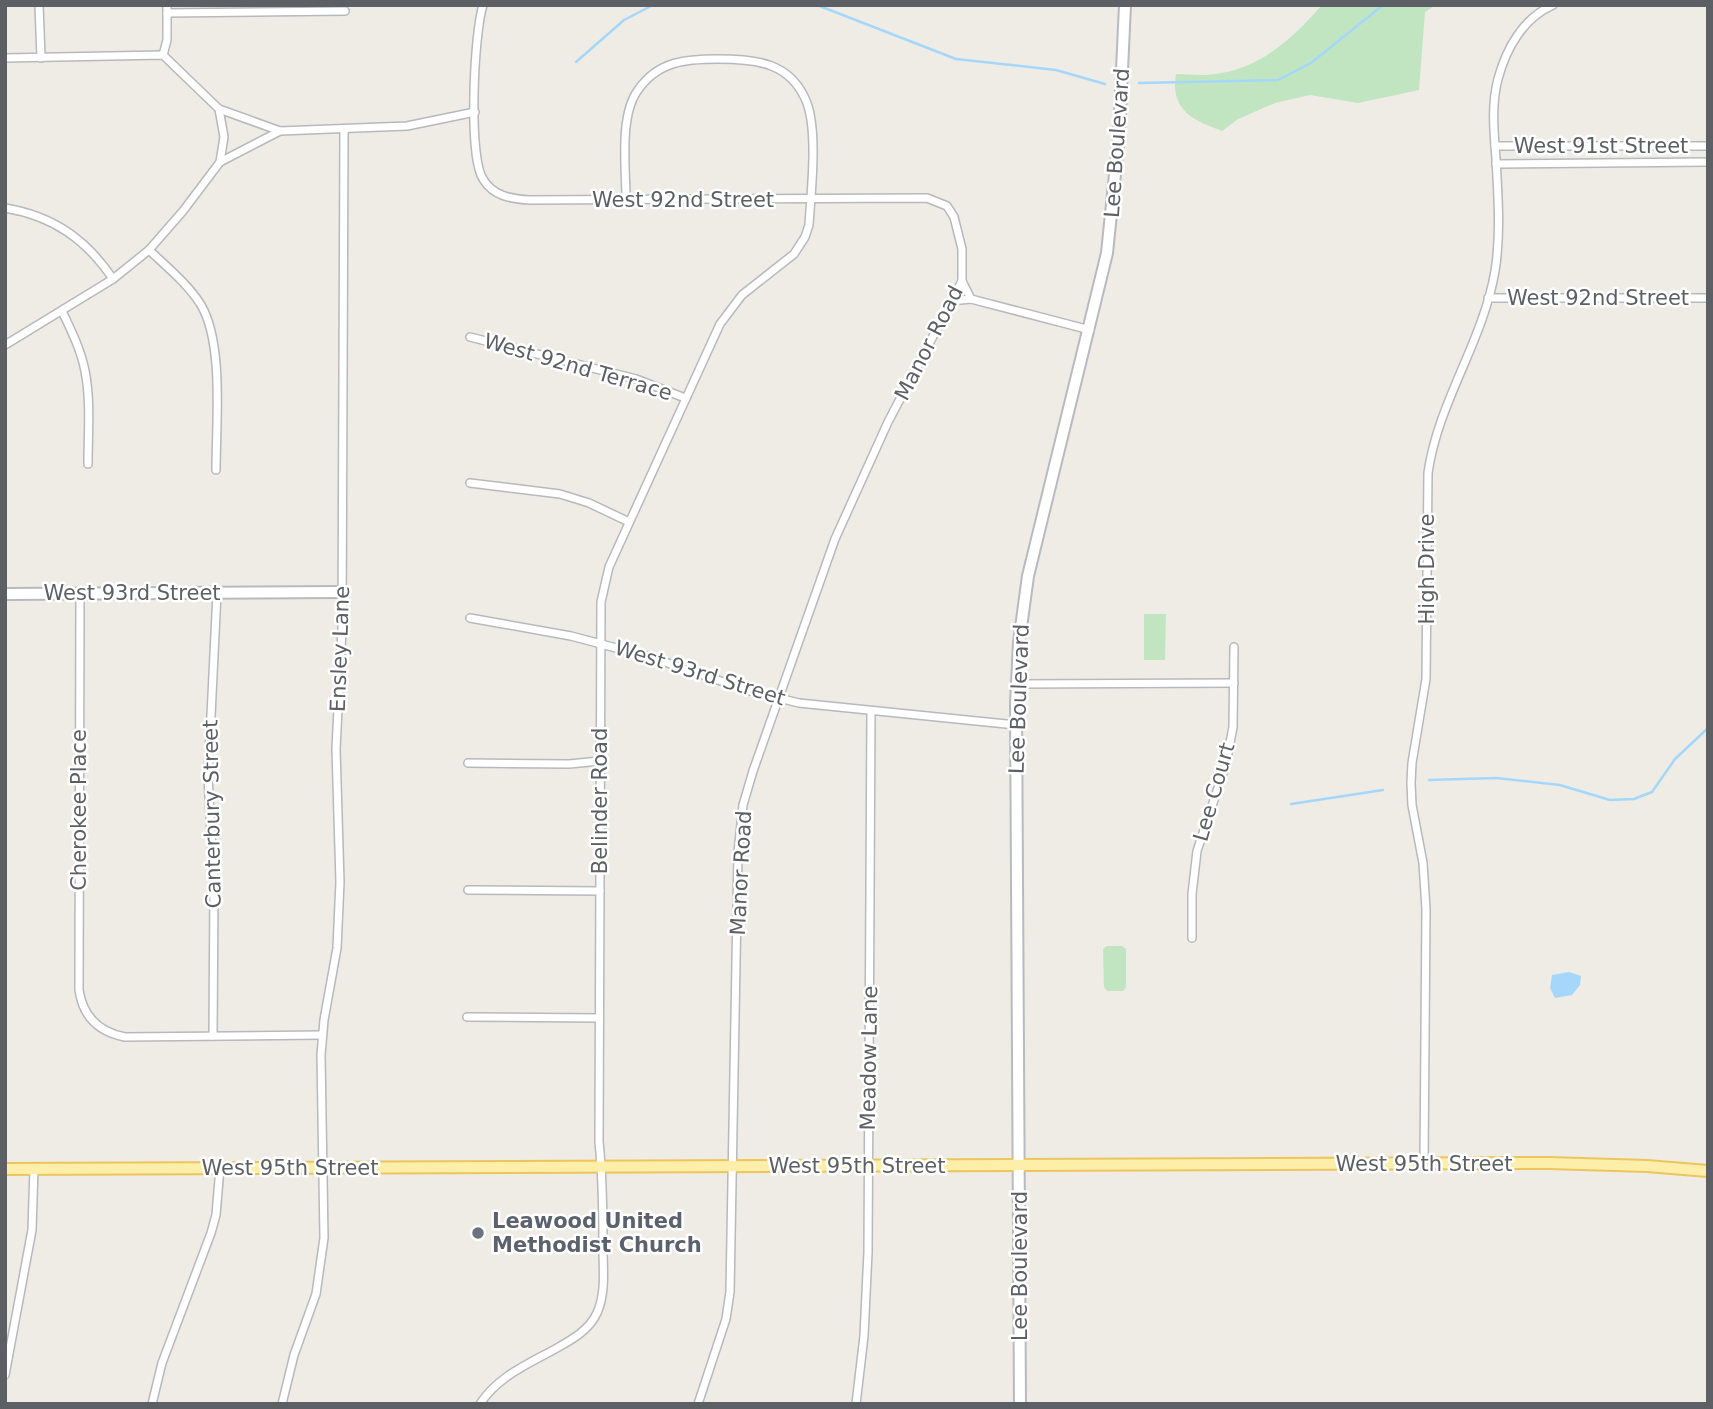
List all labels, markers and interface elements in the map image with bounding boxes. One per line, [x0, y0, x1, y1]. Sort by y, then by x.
street label: Lee Boulevard [1100, 67, 1134, 219]
street label: West 91st Street [1514, 134, 1688, 158]
street label: West 92nd Street [592, 188, 774, 212]
street label: Manor Road [890, 282, 968, 404]
street label: West 92nd Street [1507, 286, 1689, 310]
street label: West 92nd Terrace [481, 329, 675, 405]
street label: High Drive [1415, 514, 1439, 624]
street label: West 93rd Street [43, 581, 221, 605]
street label: Ensley Lane [326, 586, 354, 712]
street label: Lee Boulevard [1004, 624, 1034, 774]
street label: West 93rd Street [612, 636, 788, 710]
street label: Canterbury Street [198, 719, 226, 909]
street label: Belinder Road [588, 728, 612, 874]
street label: Cherokee Place [67, 729, 91, 891]
street label: Lee Court [1188, 740, 1240, 844]
street label: Manor Road [726, 810, 756, 936]
street label: Meadow Lane [856, 985, 882, 1131]
street label: West 95th Street [1335, 1152, 1513, 1176]
street label: West 95th Street [768, 1154, 946, 1178]
street label: West 95th Street [201, 1156, 379, 1180]
street label: Lee Boulevard [1008, 1191, 1032, 1341]
place label: Leawood United Methodist Church [492, 1209, 702, 1257]
marker: Leawood United Methodist Church [470, 1225, 486, 1241]

